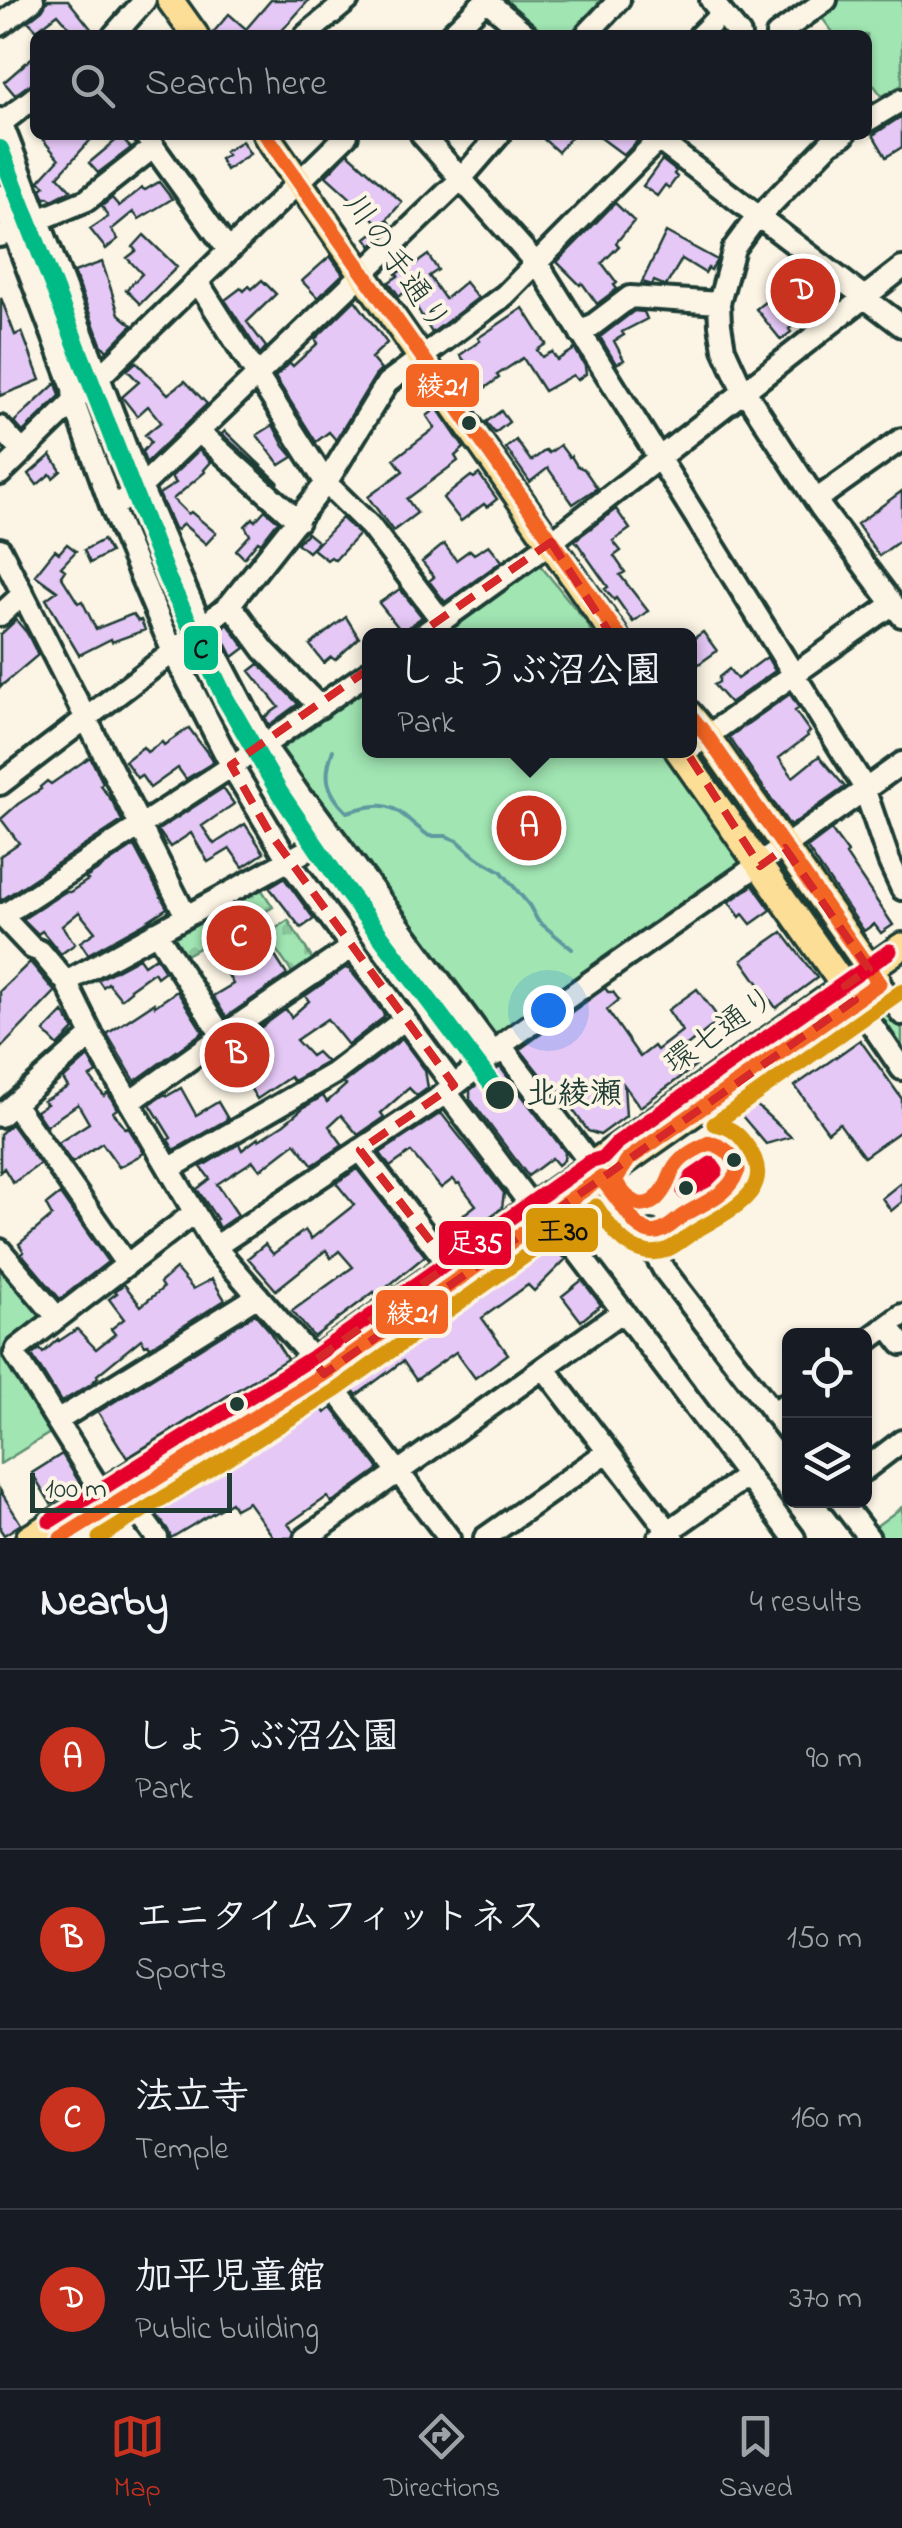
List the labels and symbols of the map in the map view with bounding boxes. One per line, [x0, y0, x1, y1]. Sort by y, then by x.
street label: 川の手通り [330, 185, 460, 343]
pin: D [770, 254, 836, 328]
line badge: 綾21 [404, 362, 481, 409]
text: 綾21 [417, 368, 468, 409]
unlabelled marker [459, 413, 479, 433]
line badge: C [182, 624, 220, 672]
text: C [193, 631, 209, 672]
pin: A [496, 790, 562, 866]
pin: C [206, 900, 272, 976]
street label: 環七通り [655, 976, 787, 1088]
your location [523, 985, 574, 1036]
pin: B [204, 1018, 270, 1092]
place label: 北綾瀬 [526, 1072, 622, 1119]
marker: 北綾瀬 [483, 1078, 517, 1112]
unlabelled marker [724, 1150, 744, 1170]
unlabelled marker [676, 1178, 696, 1198]
line badge: 王30 [524, 1206, 600, 1254]
text: 王30 [536, 1213, 588, 1254]
line badge: 足35 [437, 1219, 513, 1267]
text: 足35 [447, 1225, 503, 1266]
line badge: 綾21 [374, 1288, 450, 1336]
text: 綾21 [387, 1295, 438, 1336]
unlabelled marker [227, 1394, 247, 1414]
scale bar [30, 1468, 232, 1512]

